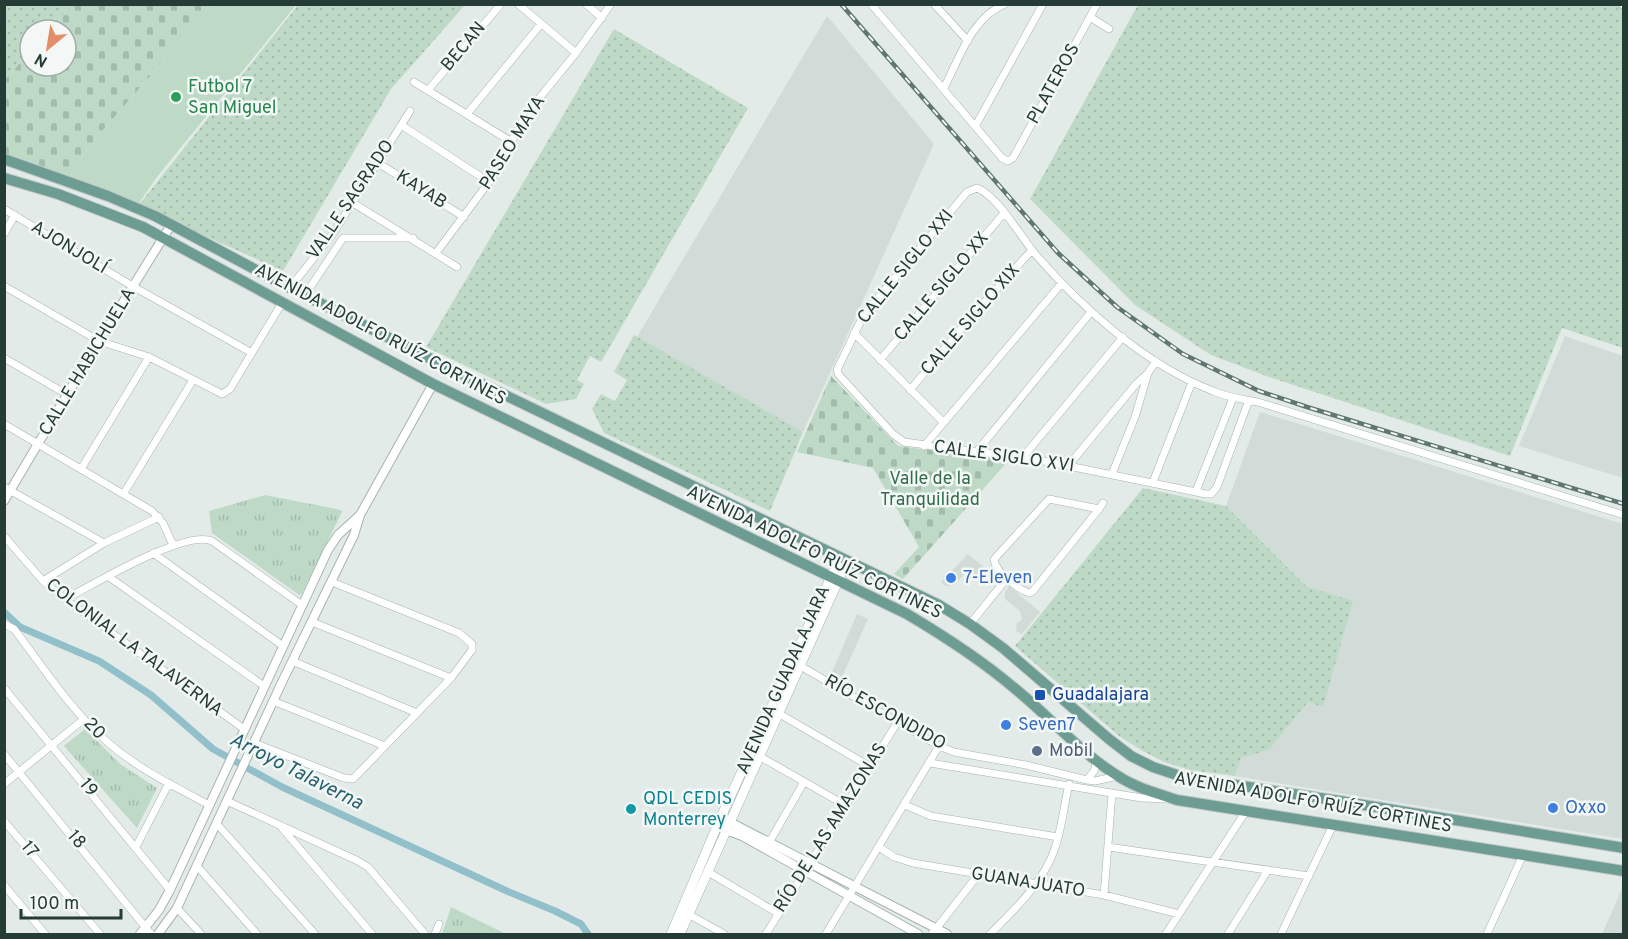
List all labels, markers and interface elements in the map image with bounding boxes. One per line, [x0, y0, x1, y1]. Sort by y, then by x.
street label: BECAN [437, 17, 491, 77]
north arrow [18, 18, 78, 78]
street label: PLATEROS [1022, 40, 1086, 128]
text: N [32, 48, 51, 71]
place label: Futbol 7 San Miguel [188, 76, 276, 120]
marker: Futbol 7 San Miguel [169, 90, 183, 104]
street label: PASEO MAYA [475, 92, 551, 194]
street label: VALLE SAGRADO [302, 136, 400, 264]
street label: KAYAB [391, 165, 451, 215]
street label: CALLE SIGLO XXI [853, 206, 959, 328]
street label: AJONJOLÍ [26, 214, 114, 281]
street label: CALLE SIGLO XX [890, 228, 994, 346]
street label: AVENIDA ADOLFO RUÍZ CORTINES [250, 257, 511, 411]
street label: CALLE SIGLO XIX [916, 259, 1026, 381]
street label: CALLE HABICHUELA [35, 284, 141, 440]
street label: CALLE SIGLO XVI [932, 436, 1076, 478]
park label: Valle de la Tranquilidad [880, 468, 980, 512]
street label: AVENIDA ADOLFO RUÍZ CORTINES [682, 479, 947, 625]
place label: 7-Eleven [963, 567, 1032, 590]
marker: 7-Eleven [944, 571, 958, 585]
street label: COLONIAL LA TALAVERNA [41, 574, 227, 722]
street label: AVENIDA GUADALAJARA [732, 582, 836, 778]
street label: RÍO ESCONDIDO [820, 668, 951, 756]
place label: Guadalajara [1052, 684, 1149, 707]
marker: Guadalajara [1033, 688, 1047, 702]
street label: 20 [78, 713, 110, 745]
place label: Seven7 [1018, 714, 1076, 737]
marker: Seven7 [999, 718, 1013, 732]
water label: Arroyo Talaverna [225, 727, 368, 817]
street label: RÍO DE LAS AMAZONAS [768, 738, 893, 917]
place label: Mobil [1049, 740, 1093, 763]
marker: Mobil [1030, 744, 1044, 758]
street label: AVENIDA ADOLFO RUÍZ CORTINES [1172, 765, 1454, 839]
street label: 19 [74, 774, 102, 802]
place label: QDL CEDIS Monterrey [643, 788, 732, 832]
place label: Oxxo [1565, 797, 1606, 820]
marker: Oxxo [1546, 801, 1560, 815]
marker: QDL CEDIS Monterrey [624, 802, 638, 816]
street label: 18 [61, 826, 91, 854]
street label: 17 [15, 836, 43, 864]
street label: GUANAJUATO [969, 863, 1087, 903]
scale bar [21, 882, 122, 920]
text: 100 m [30, 893, 79, 916]

